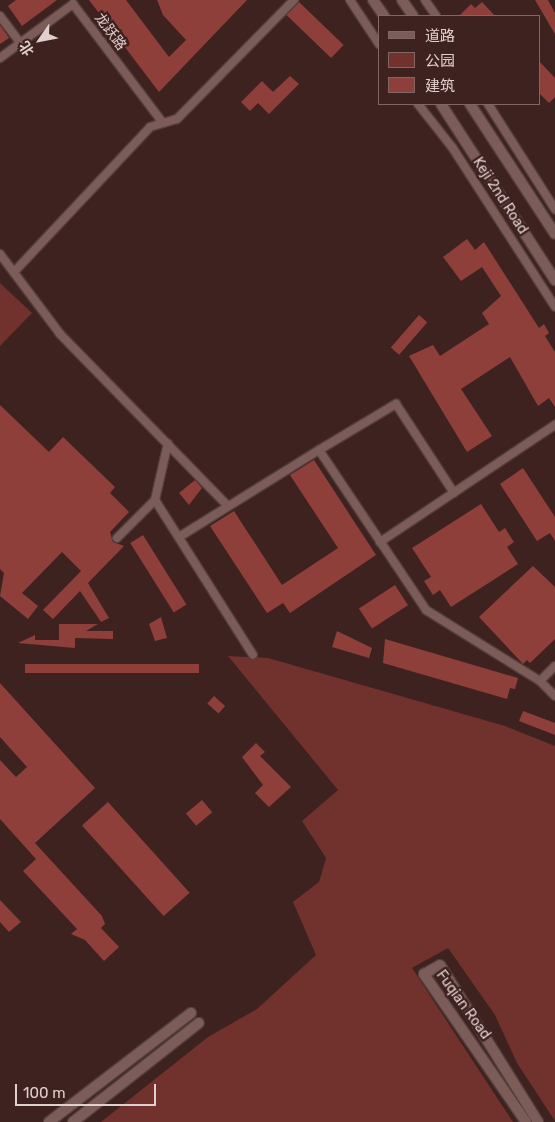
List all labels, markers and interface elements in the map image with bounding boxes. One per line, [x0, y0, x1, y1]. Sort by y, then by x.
street label: 龙跃路 [91, 10, 129, 54]
north arrow [15, 15, 65, 65]
legend [378, 15, 540, 105]
text: 道路 [425, 27, 455, 45]
text: 北 [16, 38, 38, 59]
text: 公园 [425, 52, 455, 70]
text: 建筑 [425, 77, 455, 95]
street label: Keji 2nd Road [469, 155, 531, 237]
street label: Fuqian Road [432, 967, 494, 1043]
scale bar [18, 1074, 159, 1106]
text: 100 m [23, 1084, 65, 1102]

